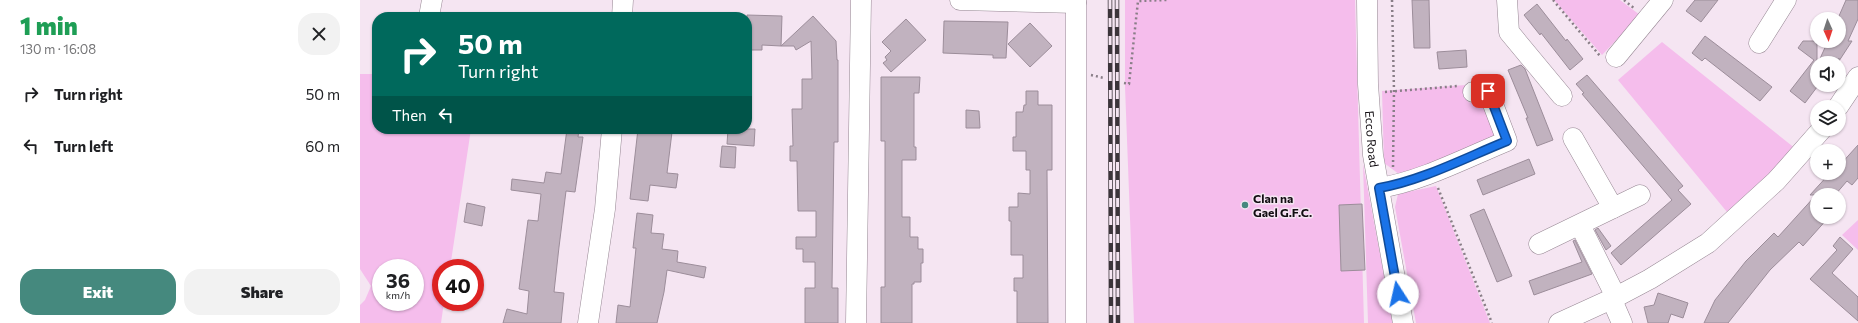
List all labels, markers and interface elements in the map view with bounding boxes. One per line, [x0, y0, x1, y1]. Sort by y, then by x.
text: 1 min [20, 11, 78, 40]
north arrow [1810, 12, 1846, 48]
map controls [1810, 12, 1846, 224]
button: close [298, 13, 340, 55]
text: 50 m [458, 26, 523, 60]
icon: right [392, 28, 444, 80]
text: 130 m · 16:08 [20, 41, 96, 57]
button: sound [1810, 56, 1846, 92]
text: Turn right [458, 60, 538, 82]
pin [1471, 74, 1505, 108]
icon: arrive [1477, 80, 1499, 102]
icon: right [20, 83, 42, 105]
text: Turn right [54, 85, 123, 103]
text: 50 m [306, 85, 340, 103]
button: layers [1810, 100, 1846, 136]
icon: left [435, 104, 457, 126]
text: Then [392, 106, 427, 124]
street label: Ecco Road [1363, 110, 1382, 168]
icon: left [20, 135, 42, 157]
text: Turn left [54, 137, 113, 155]
text: 60 m [305, 137, 340, 155]
button: + [1810, 144, 1846, 180]
button: − [1810, 188, 1846, 224]
place label: Clan na Gael G.F.C. [1253, 191, 1312, 219]
marker: Clan na Gael G.F.C. [1240, 200, 1250, 210]
speed limit sign: 40 [432, 259, 484, 311]
text: 36 [386, 268, 410, 292]
button: Exit [20, 269, 176, 315]
button: Share [184, 269, 340, 315]
position arrow [1377, 273, 1419, 315]
text: km/h [386, 289, 410, 301]

